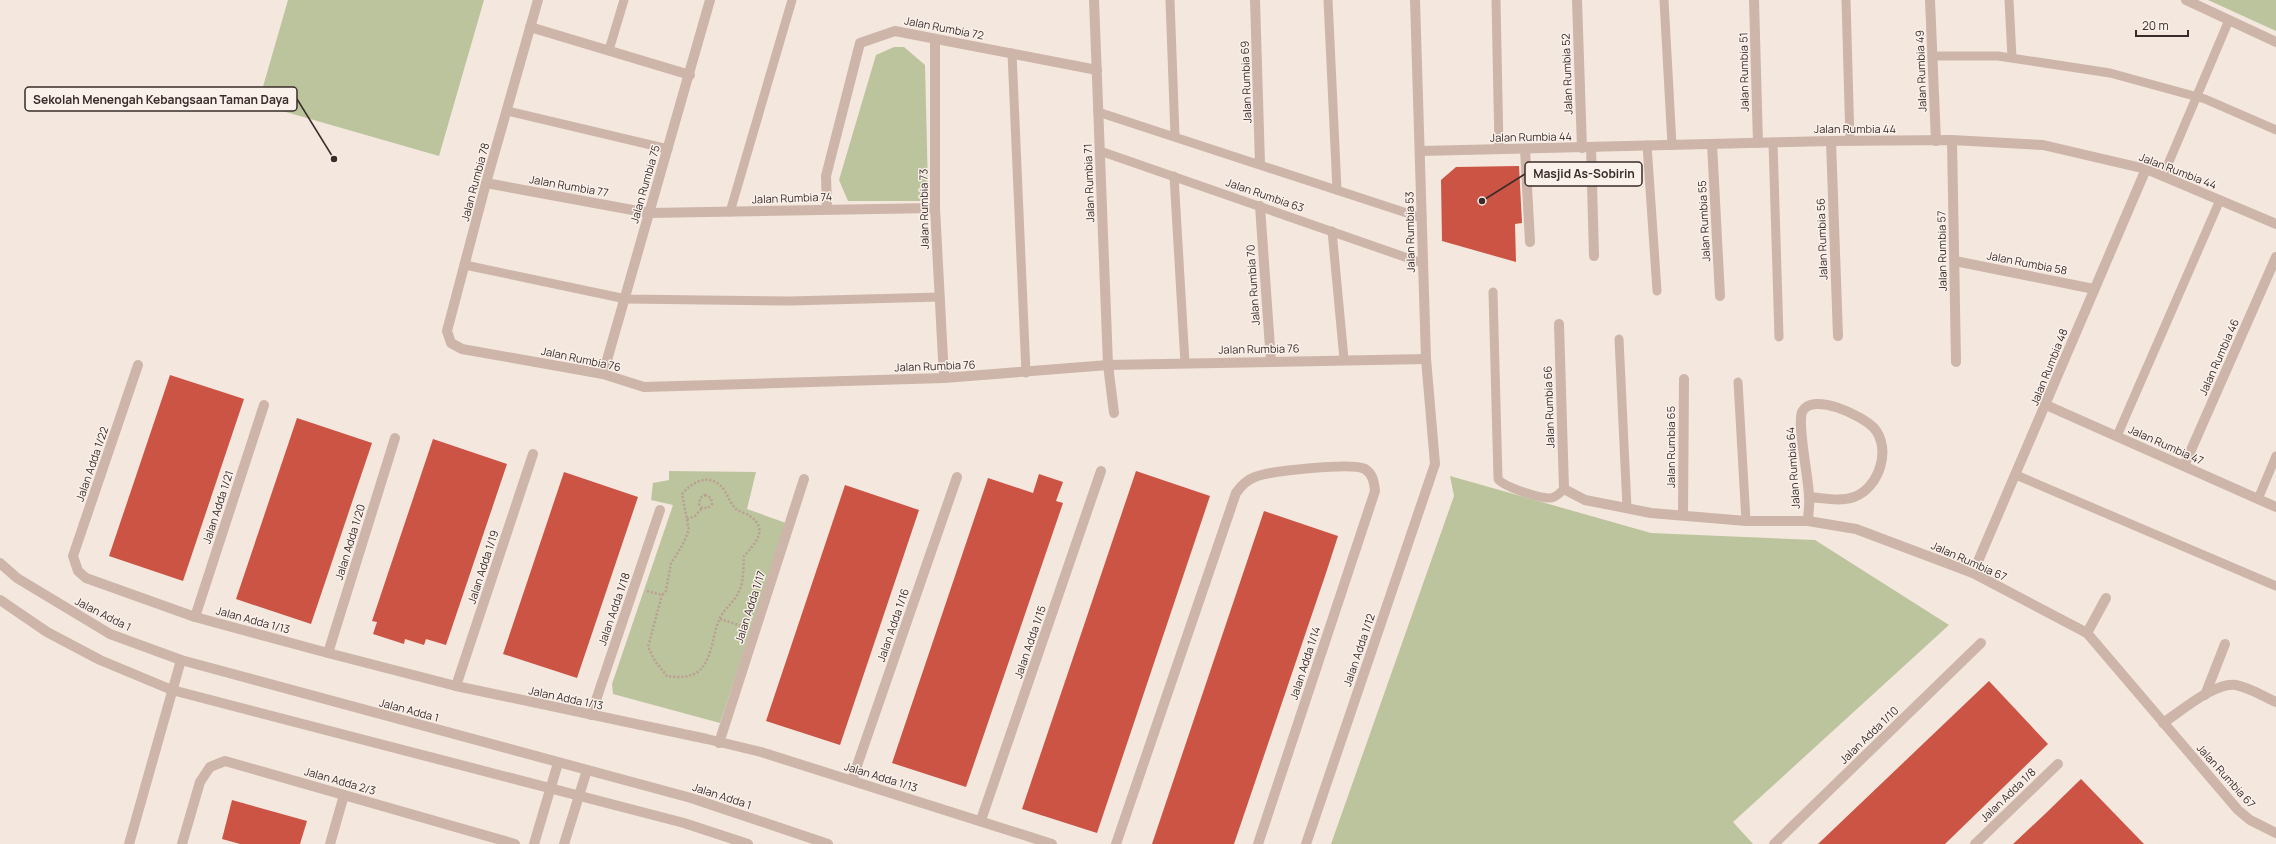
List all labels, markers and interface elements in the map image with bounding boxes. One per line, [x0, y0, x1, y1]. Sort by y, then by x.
street label: Jalan Rumbia 72 [903, 12, 985, 43]
scale bar [2136, 12, 2188, 38]
text: 20 m [2142, 17, 2169, 34]
street label: Jalan Rumbia 49 [1912, 30, 1929, 112]
street label: Jalan Rumbia 51 [1735, 32, 1752, 112]
street label: Jalan Rumbia 52 [1558, 33, 1575, 115]
street label: Jalan Rumbia 69 [1237, 40, 1254, 123]
callout: Sekolah Menengah Kebangsaan Taman Daya [25, 87, 297, 111]
text: Sekolah Menengah Kebangsaan Taman Daya [33, 91, 289, 108]
street label: Jalan Rumbia 44 [1814, 121, 1896, 136]
street label: Jalan Rumbia 44 [1490, 128, 1572, 145]
street label: Jalan Rumbia 78 [457, 141, 492, 223]
street label: Jalan Rumbia 75 [626, 143, 663, 225]
street label: Jalan Rumbia 71 [1080, 143, 1097, 223]
street label: Jalan Rumbia 44 [2137, 149, 2219, 192]
callout: Masjid As-Sobirin [1525, 162, 1642, 186]
text: Masjid As-Sobirin [1533, 165, 1635, 182]
street label: Jalan Rumbia 73 [915, 169, 932, 249]
street label: Jalan Rumbia 77 [528, 171, 610, 200]
street label: Jalan Rumbia 63 [1224, 174, 1306, 215]
street label: Jalan Rumbia 55 [1694, 180, 1713, 262]
street label: Jalan Rumbia 74 [752, 189, 832, 206]
street label: Jalan Rumbia 53 [1401, 191, 1418, 273]
street label: Jalan Rumbia 56 [1813, 198, 1830, 280]
street label: Jalan Rumbia 57 [1933, 211, 1950, 291]
street label: Jalan Rumbia 70 [1242, 244, 1263, 326]
street label: Jalan Rumbia 58 [1986, 247, 2069, 278]
street label: Jalan Rumbia 46 [2195, 316, 2242, 397]
street label: Jalan Rumbia 48 [2026, 326, 2071, 407]
street label: Jalan Rumbia 76 [1218, 340, 1300, 357]
street label: Jalan Rumbia 76 [540, 343, 623, 374]
street label: Jalan Rumbia 76 [894, 357, 976, 374]
street label: Jalan Rumbia 66 [1540, 365, 1557, 448]
street label: Jalan Rumbia 65 [1663, 406, 1678, 488]
street label: Jalan Rumbia 47 [2126, 421, 2206, 468]
street label: Jalan Adda 1/22 [72, 425, 111, 503]
street label: Jalan Rumbia 64 [1782, 427, 1803, 510]
street label: Jalan Adda 1/21 [199, 468, 236, 545]
street label: Jalan Adda 1/20 [331, 502, 368, 582]
street label: Jalan Adda 1/19 [464, 528, 502, 606]
street label: Jalan Rumbia 67 [1929, 537, 2009, 584]
street label: Jalan Adda 1/17 [731, 569, 768, 645]
street label: Jalan Adda 1/18 [594, 570, 633, 647]
street label: Jalan Adda 1/16 [873, 586, 912, 663]
street label: Jalan Adda 1 [73, 593, 134, 634]
street label: Jalan Adda 1/13 [215, 602, 292, 637]
street label: Jalan Adda 1/15 [1010, 603, 1049, 680]
street label: Jalan Adda 1/12 [1339, 611, 1378, 688]
street label: Jalan Adda 1/14 [1286, 624, 1323, 701]
street label: Jalan Adda 1/13 [527, 682, 605, 713]
street label: Jalan Adda 1 [378, 694, 441, 725]
street label: Jalan Adda 1/10 [1836, 703, 1901, 767]
street label: Jalan Rumbia 67 [2194, 740, 2259, 811]
street label: Jalan Adda 1/13 [843, 758, 920, 795]
street label: Jalan Adda 2/3 [303, 763, 378, 798]
street label: Jalan Adda 1/8 [1977, 764, 2039, 825]
street label: Jalan Adda 1 [691, 779, 754, 812]

